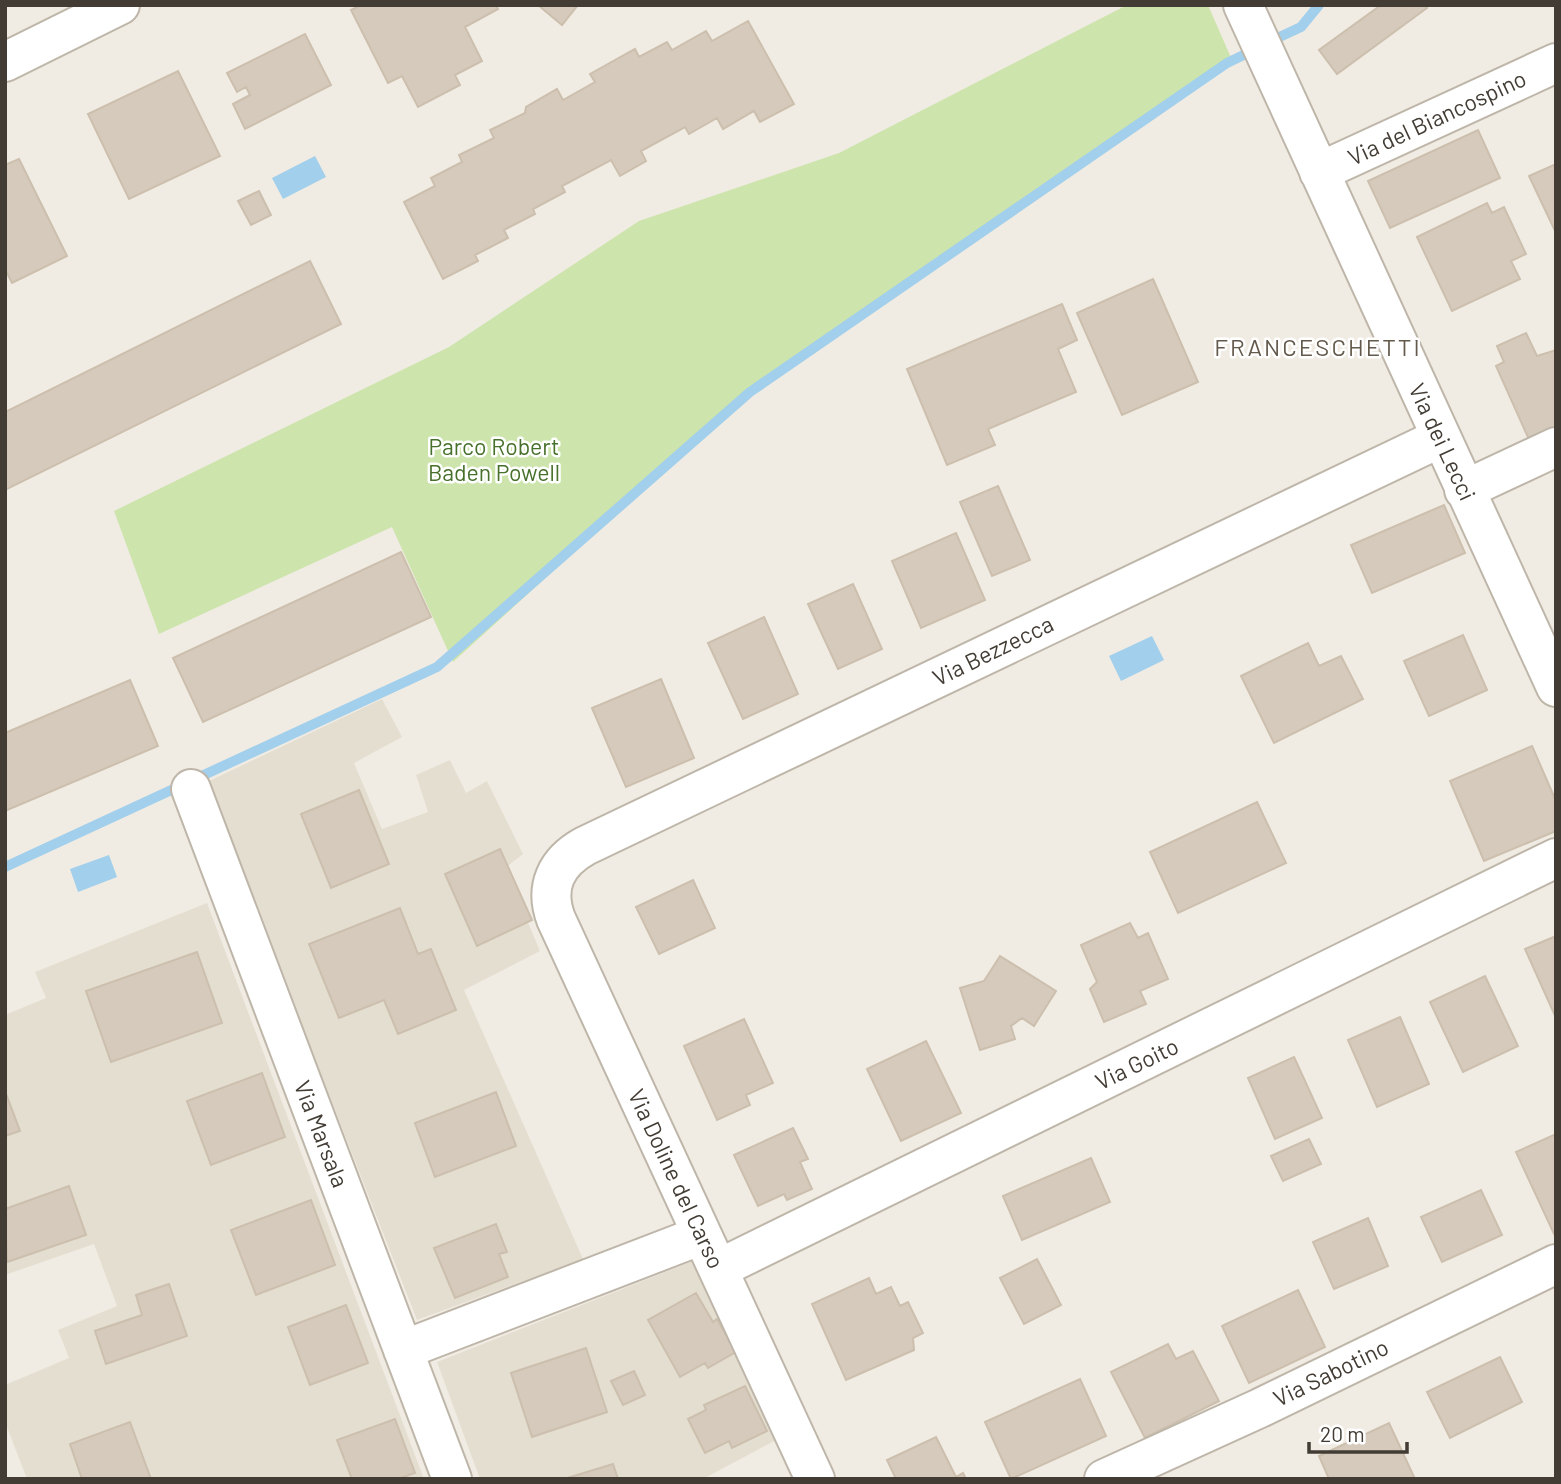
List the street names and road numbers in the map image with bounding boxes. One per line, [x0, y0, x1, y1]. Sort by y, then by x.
street label: Via del Biancospino [1343, 64, 1530, 171]
street label: Via dei Lecci [1404, 379, 1482, 505]
street label: Via Bezzecca [928, 609, 1057, 691]
street label: Via Goito [1091, 1031, 1183, 1095]
street label: Via Marsala [289, 1076, 355, 1191]
street label: Via Doline del Carso [623, 1084, 731, 1273]
street label: Via Sabotino [1268, 1332, 1393, 1412]

